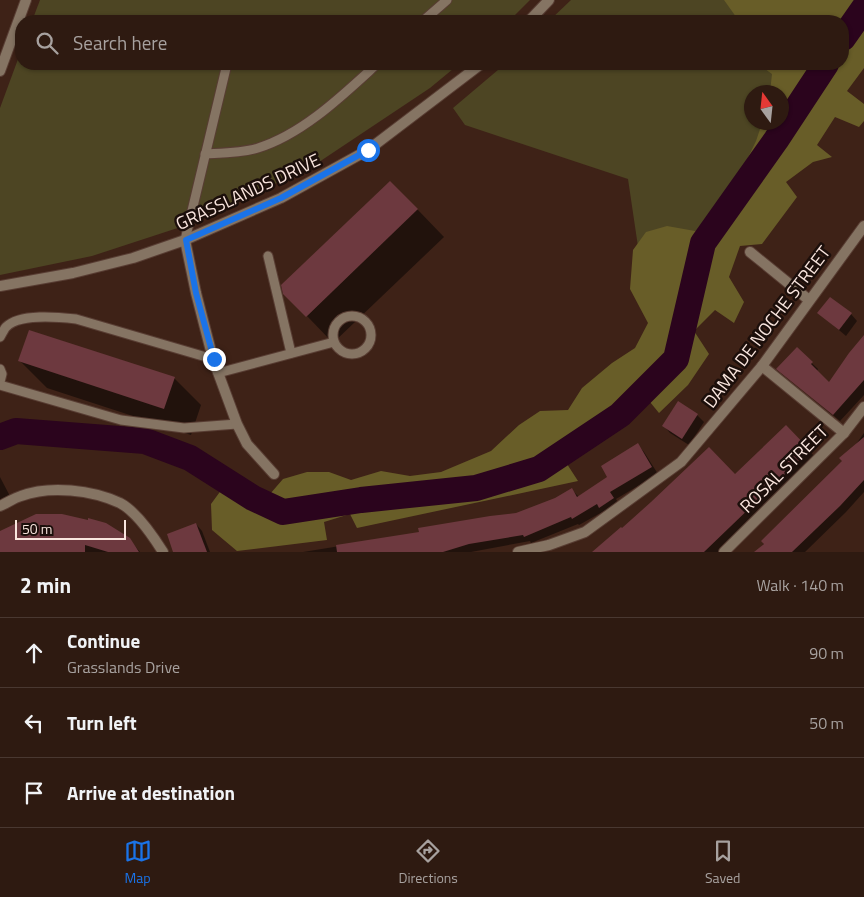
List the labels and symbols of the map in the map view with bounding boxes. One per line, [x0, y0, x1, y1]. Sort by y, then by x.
north arrow [744, 85, 789, 130]
route start [357, 139, 380, 162]
street label: GRASSLANDS DRIVE [171, 146, 324, 237]
street label: DAMA DE NOCHE STREET [697, 239, 837, 413]
route end [203, 348, 226, 371]
street label: ROSAL STREET [733, 418, 834, 519]
scale bar [15, 517, 126, 540]

